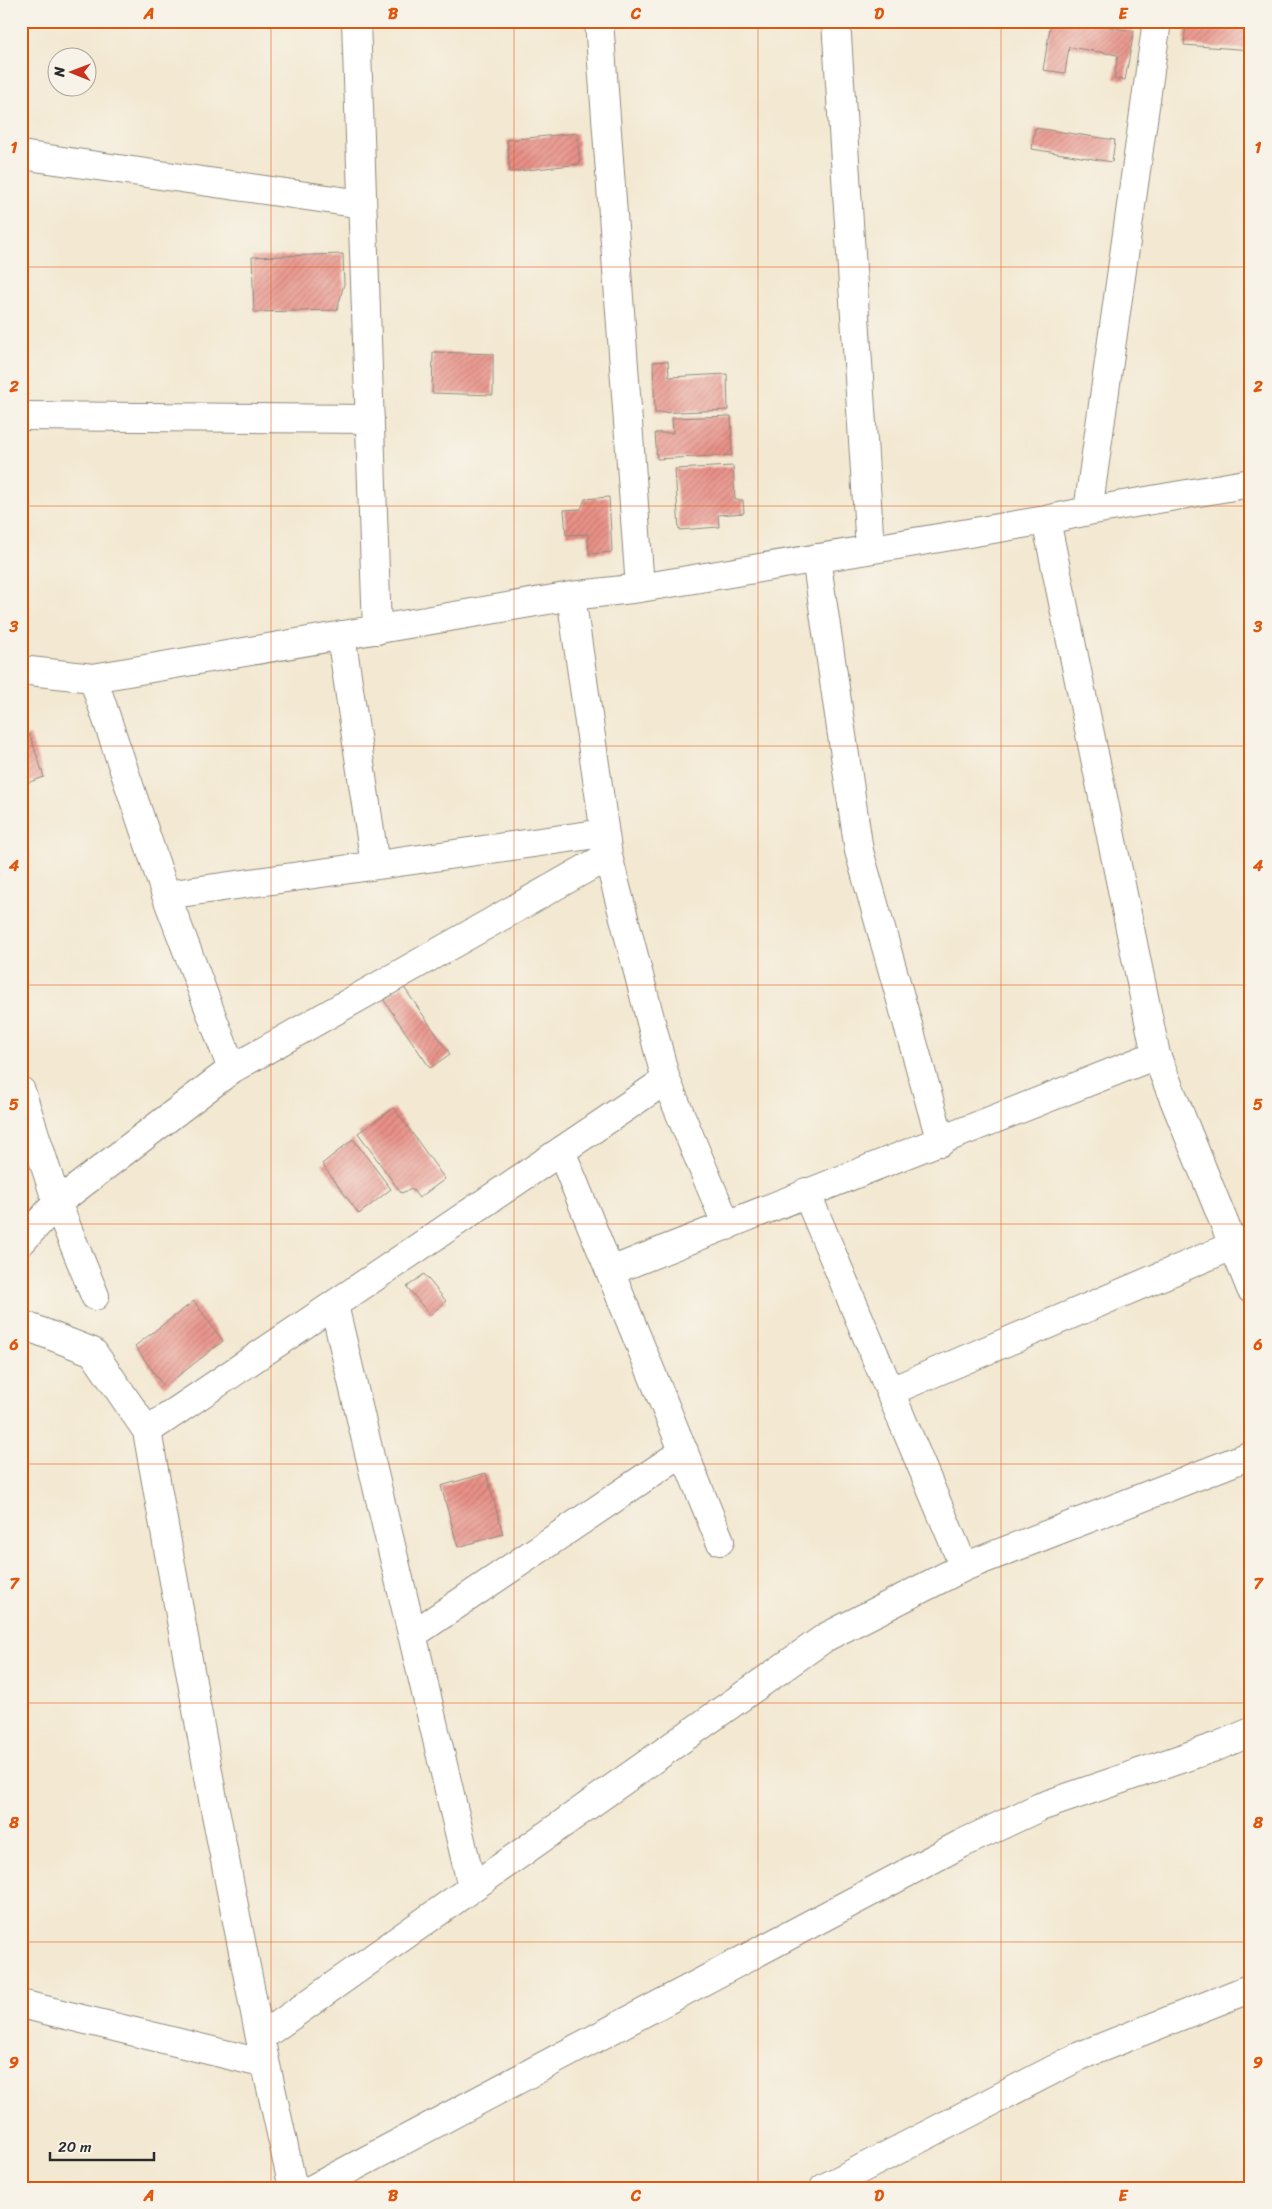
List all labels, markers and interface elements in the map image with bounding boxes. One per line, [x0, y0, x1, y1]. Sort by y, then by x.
text: A [143, 0, 154, 28]
text: B [388, 0, 399, 28]
text: C [630, 0, 642, 28]
text: D [874, 0, 884, 28]
text: E [1119, 0, 1129, 28]
north arrow [48, 48, 98, 98]
text: N [47, 66, 72, 78]
text: 1 [11, 133, 18, 162]
text: 1 [1255, 133, 1262, 162]
text: 2 [8, 372, 19, 401]
text: 2 [1252, 372, 1263, 401]
text: 3 [9, 612, 19, 641]
text: 3 [1253, 612, 1263, 641]
text: 4 [8, 851, 19, 880]
text: 4 [1252, 851, 1263, 880]
text: 5 [9, 1090, 19, 1119]
text: 5 [1253, 1090, 1263, 1119]
text: 6 [8, 1330, 19, 1359]
text: 6 [1252, 1330, 1263, 1359]
text: 7 [9, 1569, 20, 1598]
text: 7 [1253, 1569, 1264, 1598]
text: 8 [8, 1808, 19, 1837]
text: 8 [1252, 1808, 1263, 1837]
text: 9 [9, 2048, 19, 2077]
text: 9 [1253, 2048, 1263, 2077]
scale bar [50, 2129, 154, 2161]
text: 20 m [58, 2134, 92, 2160]
text: A [143, 2181, 154, 2209]
text: B [388, 2181, 399, 2209]
text: C [630, 2181, 642, 2209]
text: D [874, 2181, 884, 2209]
text: E [1119, 2181, 1129, 2209]

